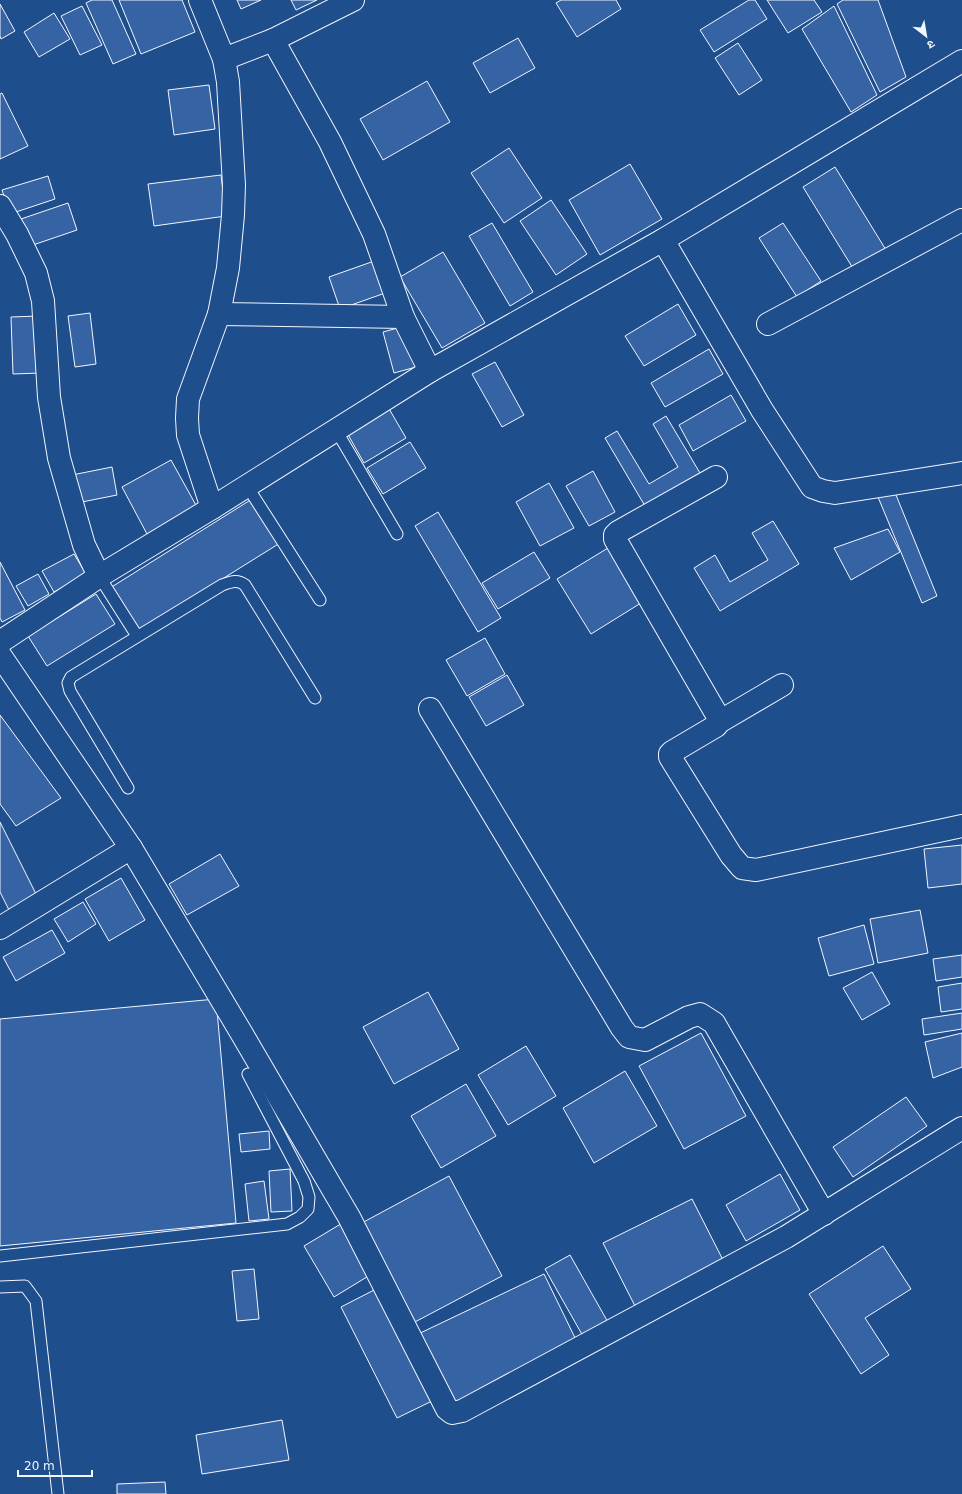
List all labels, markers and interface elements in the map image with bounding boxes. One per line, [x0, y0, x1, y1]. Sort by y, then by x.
north arrow [906, 16, 946, 56]
text: उ [924, 37, 937, 52]
scale bar [18, 1452, 92, 1478]
text: 20 m [24, 1459, 55, 1473]

